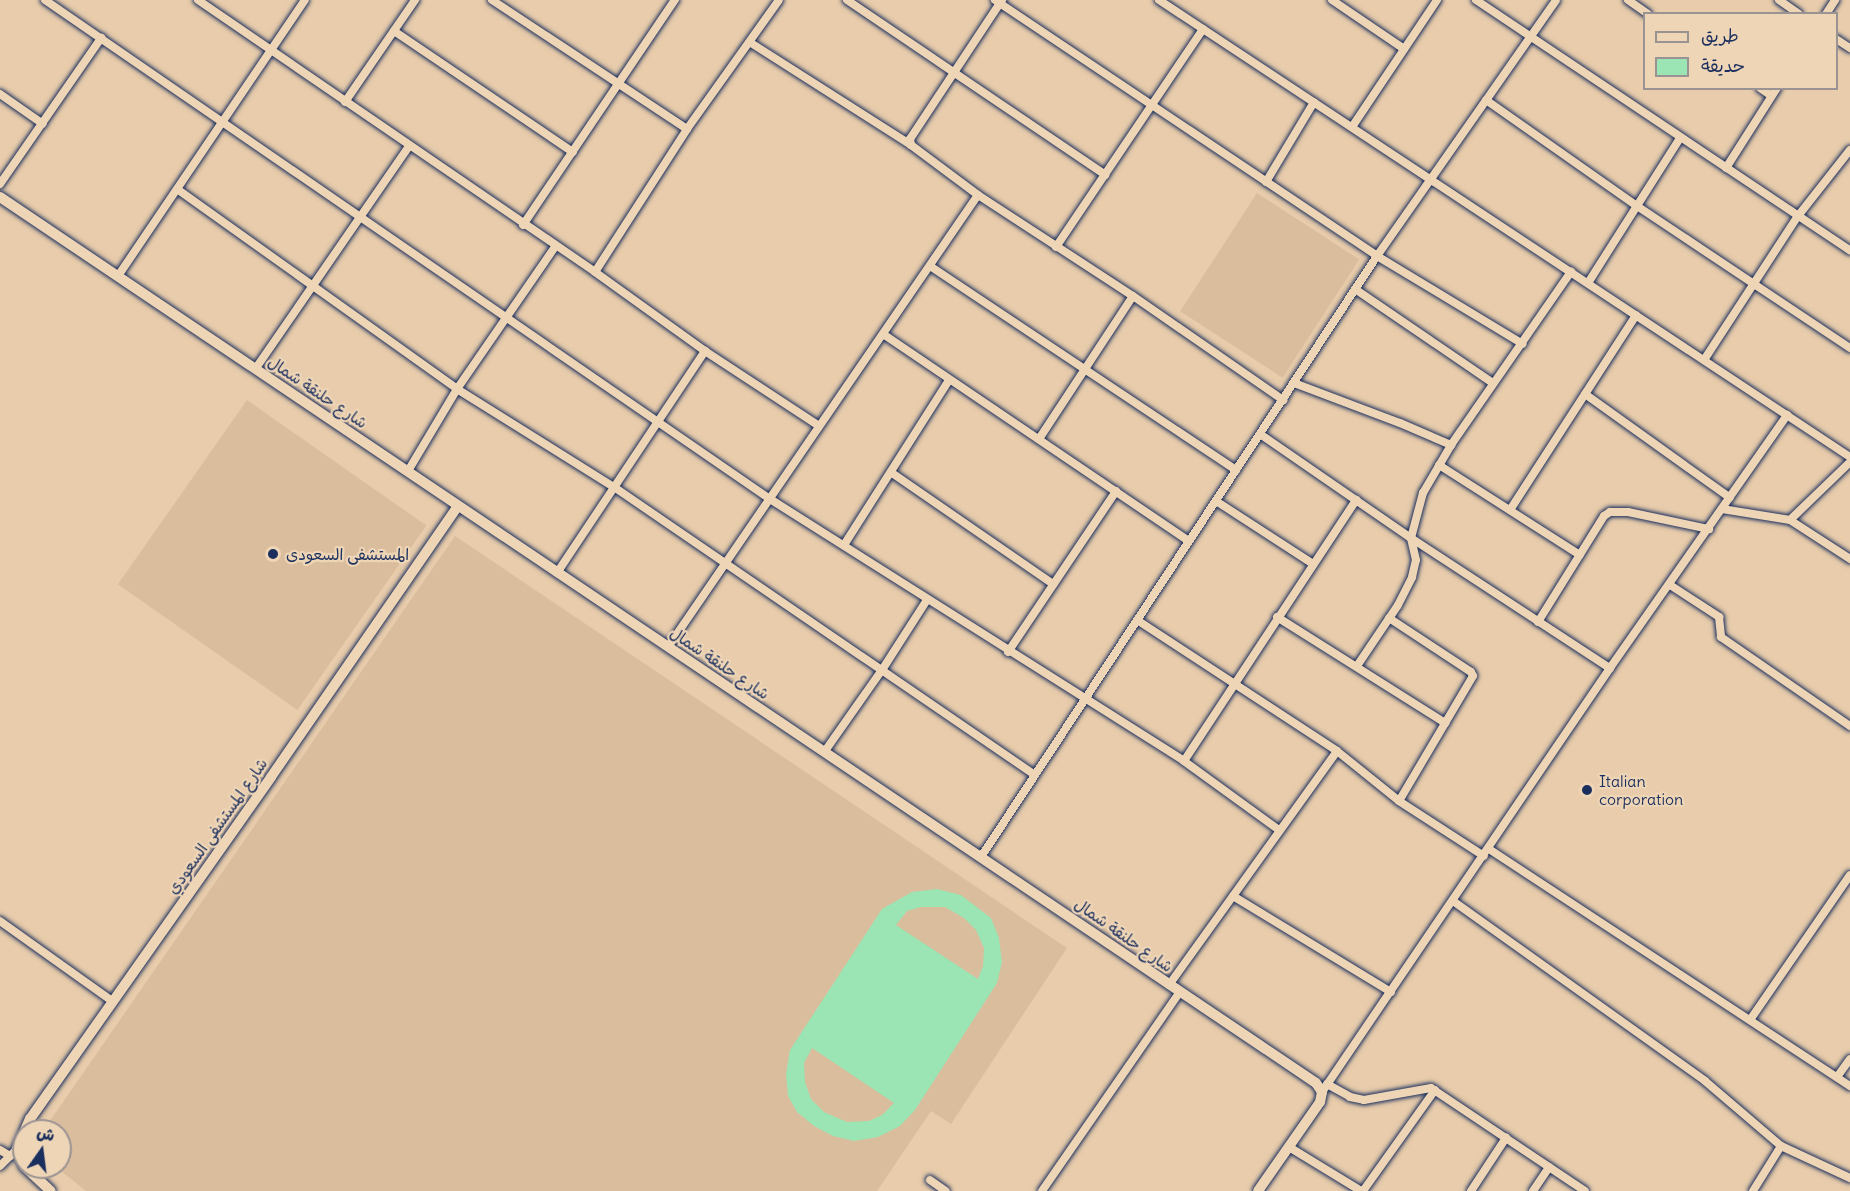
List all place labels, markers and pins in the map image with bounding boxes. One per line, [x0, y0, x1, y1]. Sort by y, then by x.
place label: المستشفى السعودى [286, 544, 409, 564]
marker: المستشفى السعودى [264, 545, 282, 563]
place label: Italian corporation [1599, 771, 1683, 809]
marker: Italian corporation [1580, 783, 1594, 797]

